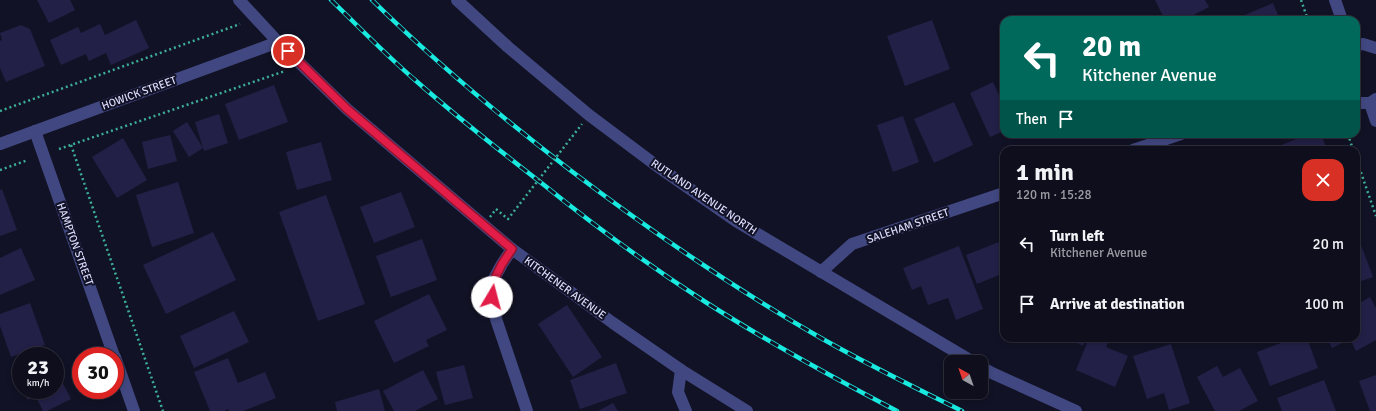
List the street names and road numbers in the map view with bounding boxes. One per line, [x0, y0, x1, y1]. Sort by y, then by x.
street label: HOWICK STREET [100, 73, 179, 113]
street label: RUTLAND AVENUE NORTH [649, 157, 759, 237]
street label: HAMPTON STREET [54, 201, 96, 288]
street label: SALEHAM STREET [865, 206, 951, 246]
street label: KITCHENER AVENUE [522, 254, 608, 322]

